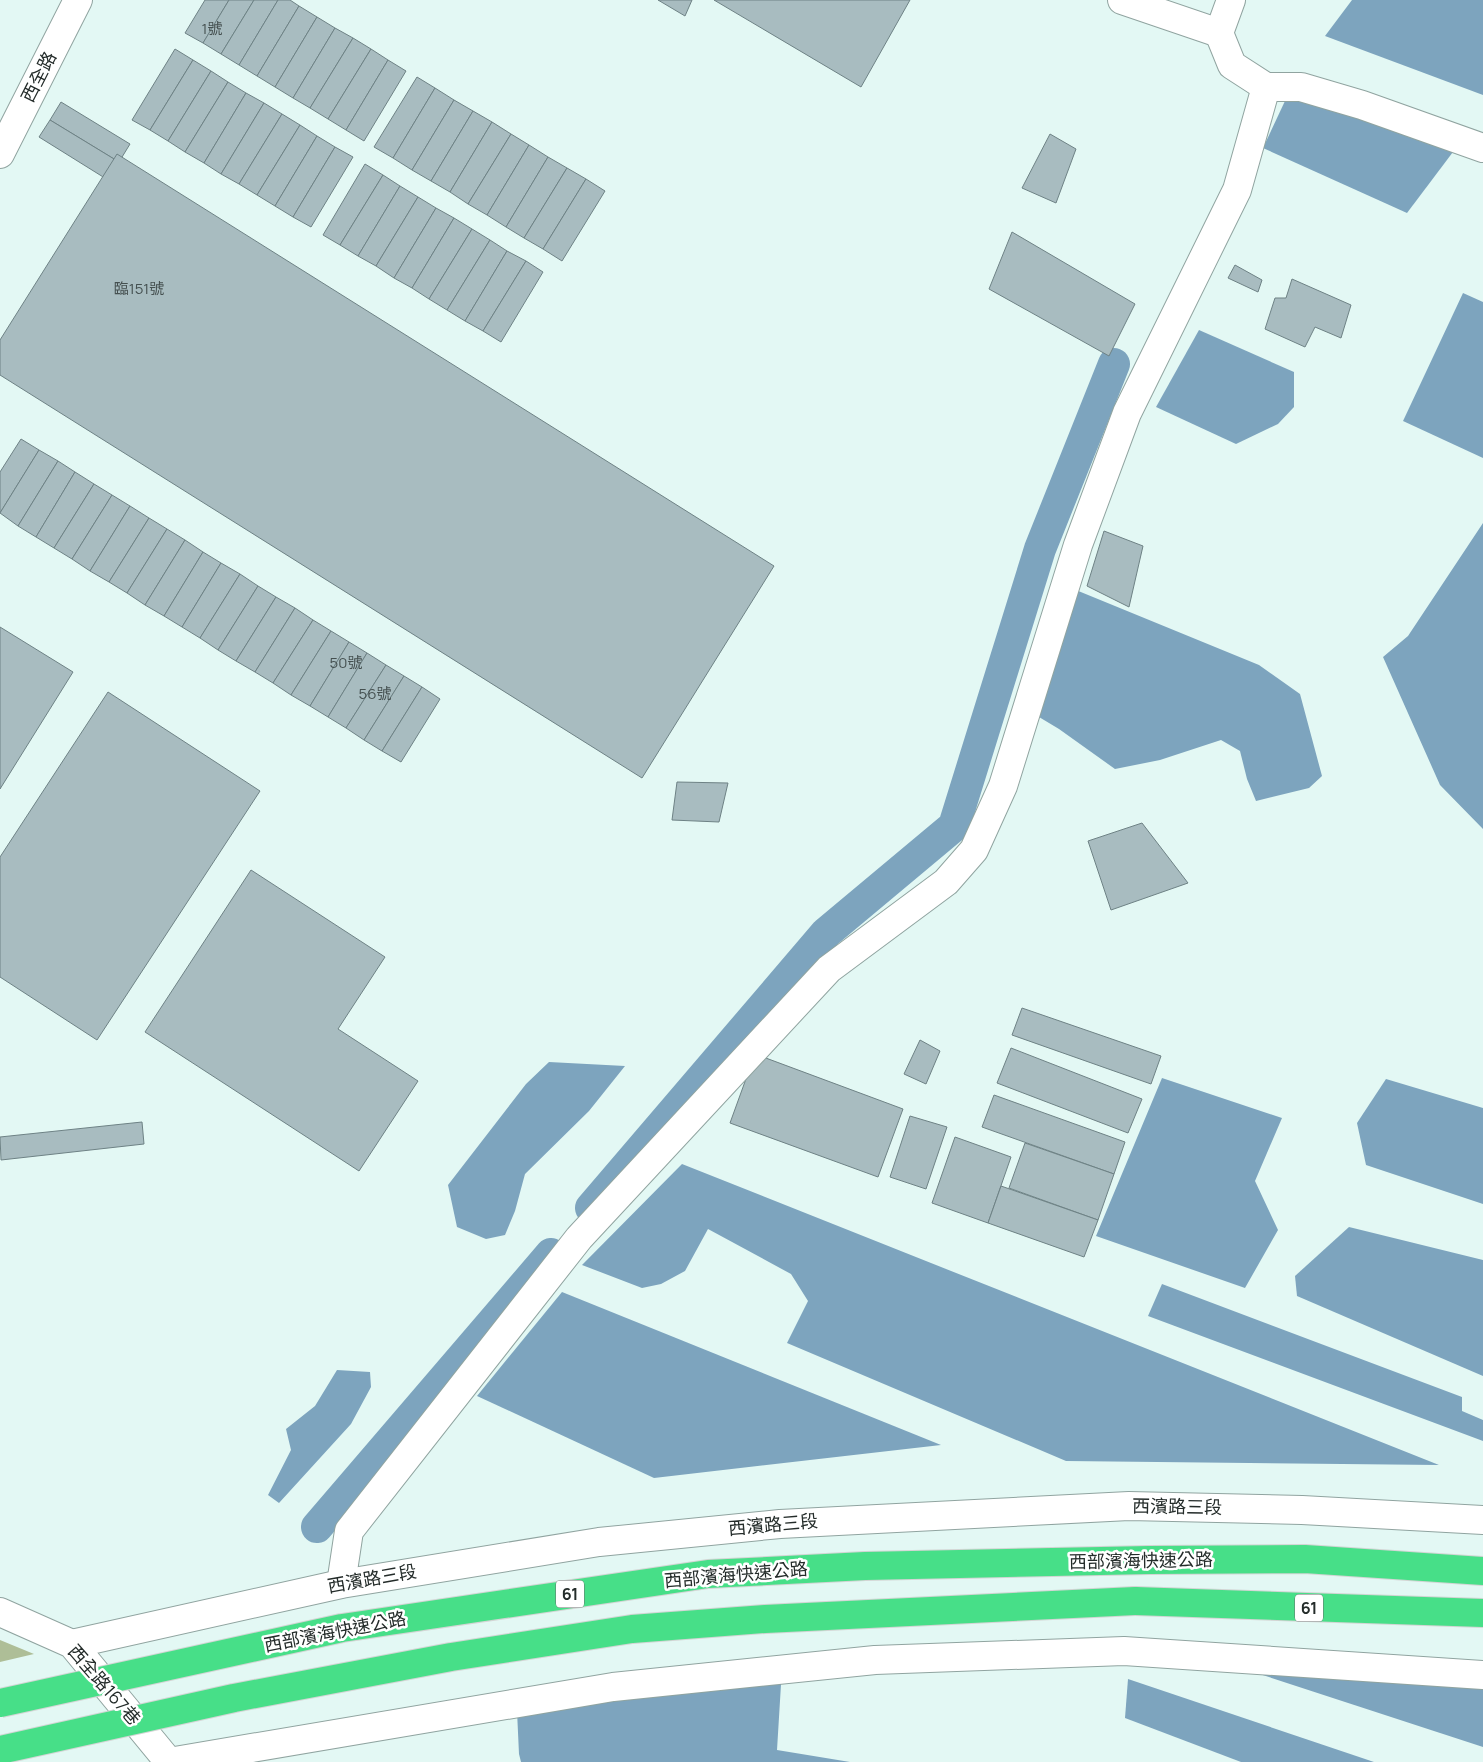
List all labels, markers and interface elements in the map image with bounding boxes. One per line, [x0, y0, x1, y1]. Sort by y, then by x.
house number: 1號 [202, 18, 222, 39]
street label: 西全路 [15, 47, 61, 106]
house number: 臨151號 [114, 278, 164, 299]
house number: 50號 [330, 652, 362, 673]
house number: 56號 [359, 683, 391, 704]
street label: 西濱路三段 [1132, 1493, 1222, 1519]
street label: 西濱路三段 [727, 1508, 819, 1540]
street label: 西部濱海快速公路 [1069, 1547, 1213, 1573]
street label: 西部濱海快速公路 [663, 1556, 809, 1592]
street label: 西濱路三段 [325, 1558, 418, 1598]
road number: 61 [556, 1580, 584, 1608]
road number: 61 [1295, 1595, 1323, 1622]
street label: 西部濱海快速公路 [262, 1606, 408, 1657]
street label: 西全路167巷 [63, 1639, 146, 1730]

